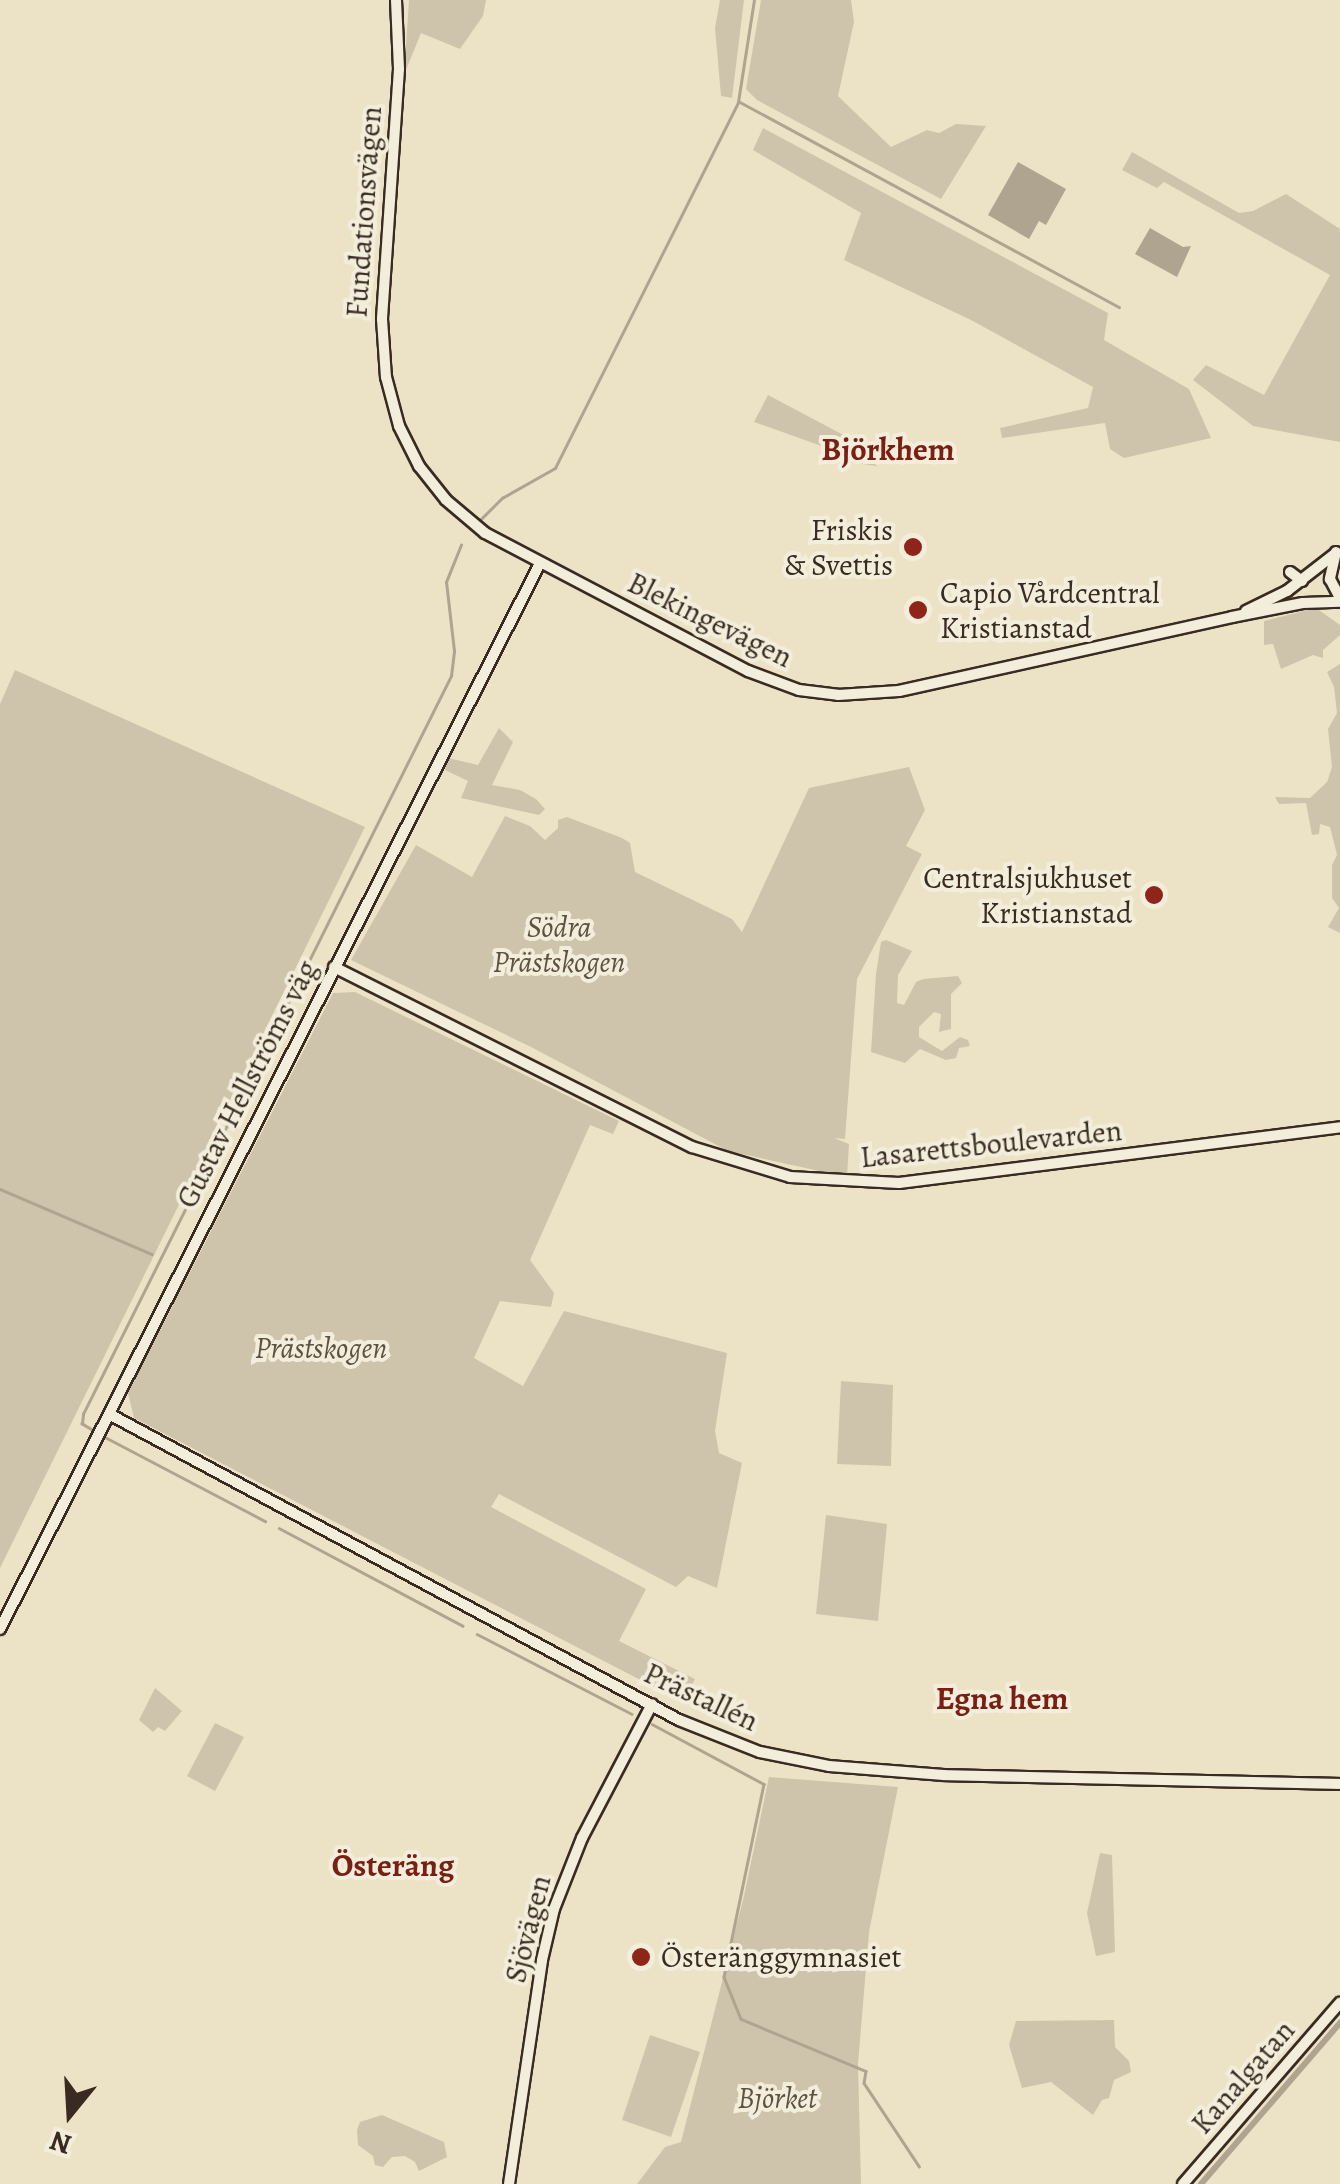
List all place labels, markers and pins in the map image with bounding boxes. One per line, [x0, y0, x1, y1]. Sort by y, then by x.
place label: Friskis & Svettis [784, 512, 893, 582]
marker: Friskis & Svettis [902, 536, 924, 558]
place label: Capio Vårdcentral Kristianstad [940, 575, 1160, 646]
marker: Capio Vårdcentral Kristianstad [905, 597, 931, 623]
place label: Centralsjukhuset Kristianstad [923, 860, 1132, 930]
marker: Centralsjukhuset Kristianstad [1141, 882, 1167, 908]
place label: Österänggymnasiet [661, 1939, 901, 1975]
marker: Österänggymnasiet [630, 1946, 652, 1968]

